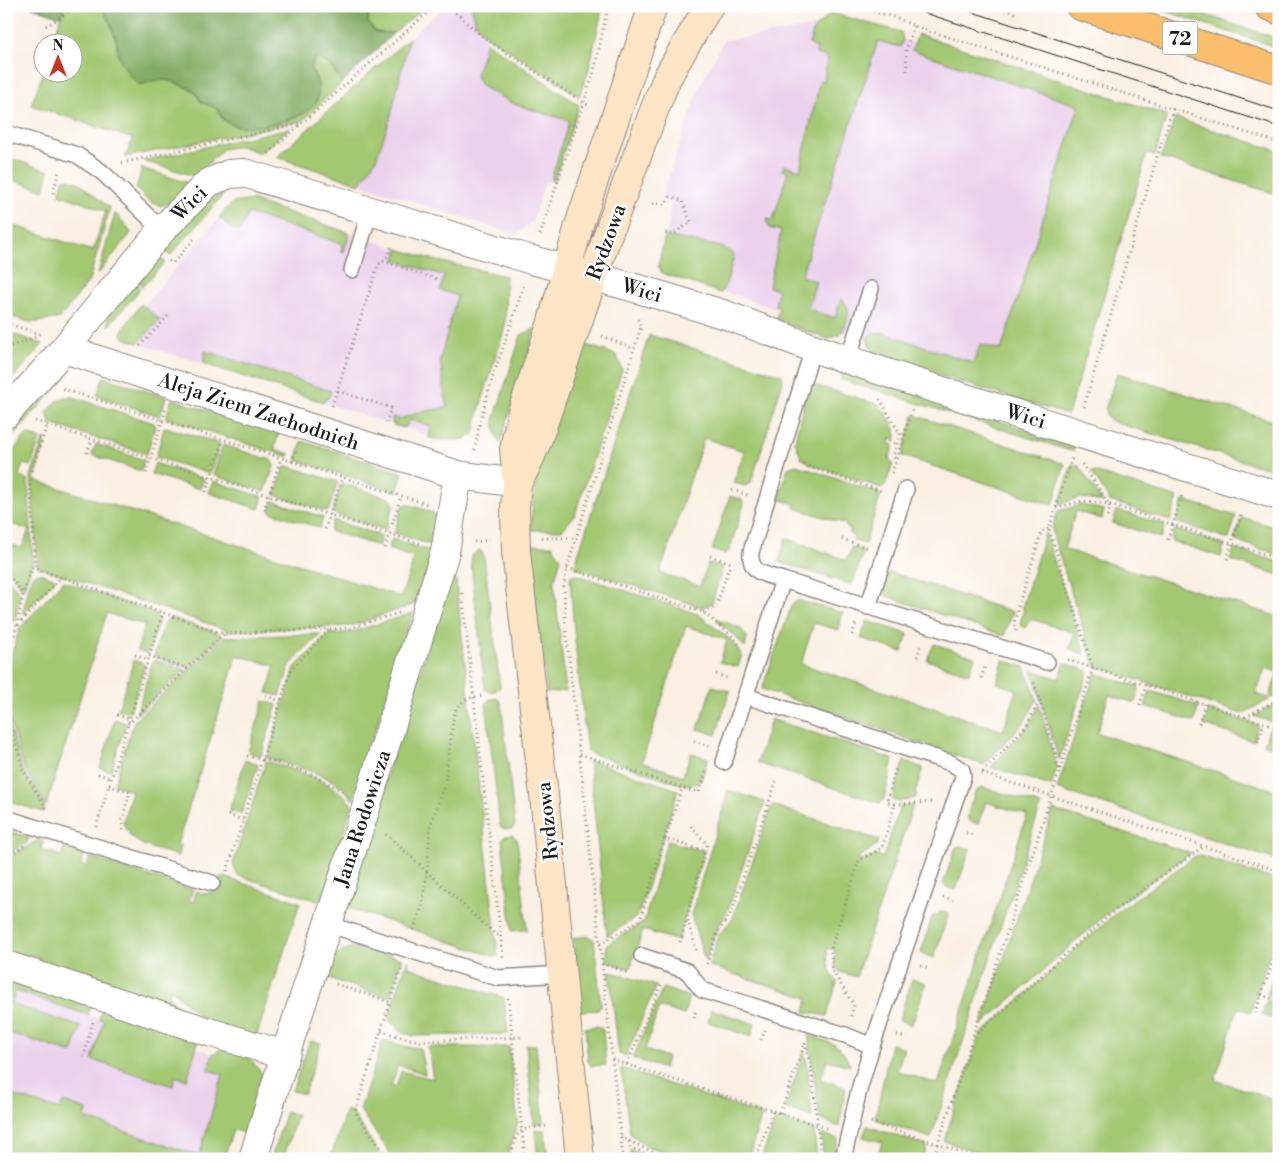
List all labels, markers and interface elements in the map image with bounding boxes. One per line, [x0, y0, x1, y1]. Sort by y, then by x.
road number: 72 [1162, 22, 1198, 54]
north arrow [32, 32, 82, 82]
text: N [52, 37, 64, 55]
street label: Wici [166, 181, 214, 228]
street label: Rydzowa [582, 200, 633, 284]
street label: Wici [618, 274, 665, 309]
street label: Aleja Ziem Zachodnich [154, 368, 362, 457]
street label: Wici [1001, 399, 1049, 435]
street label: Jana Rodowicza [329, 746, 398, 891]
street label: Rydzowa [532, 779, 565, 861]

